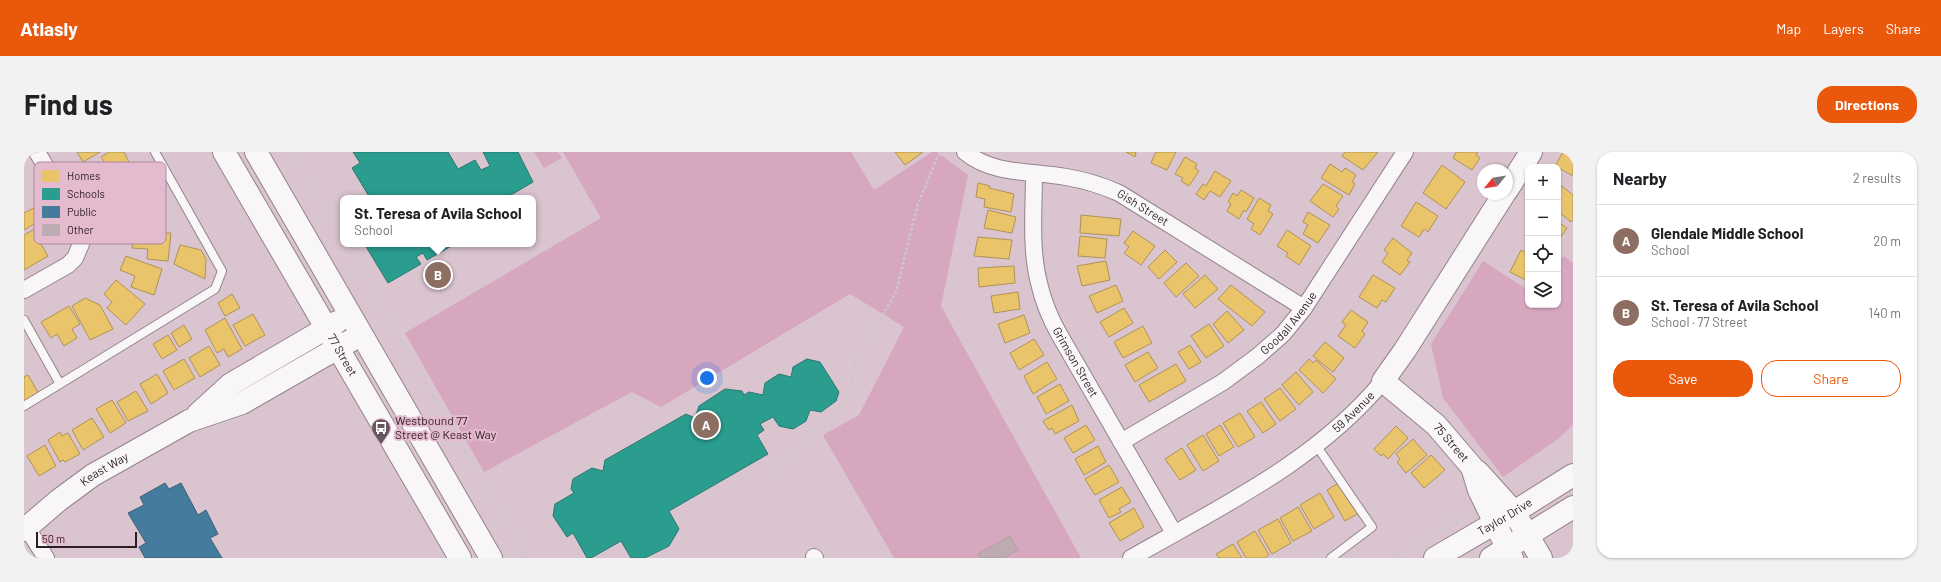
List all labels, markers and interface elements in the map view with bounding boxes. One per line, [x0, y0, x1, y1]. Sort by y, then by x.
text: Atlasly [20, 17, 78, 40]
text: Map [1776, 20, 1801, 37]
text: Layers [1823, 20, 1864, 37]
text: Share [1886, 20, 1921, 37]
button: Directions [1817, 86, 1917, 123]
text: Find us [24, 87, 113, 121]
legend [34, 162, 166, 244]
north arrow [1477, 164, 1513, 200]
map controls [1525, 164, 1561, 308]
button: + [1525, 164, 1561, 200]
text: Nearby [1613, 168, 1667, 188]
text: Homes [67, 169, 100, 182]
text: 2 results [1853, 170, 1901, 186]
street label: Gish Street [1115, 186, 1172, 228]
text: Schools [67, 187, 105, 200]
popup [340, 195, 536, 247]
button: − [1525, 200, 1561, 236]
text: St. Teresa of Avila School [354, 204, 522, 222]
text: Public [67, 205, 97, 218]
text: School [354, 222, 393, 238]
text: Other [67, 223, 94, 236]
text: Glendale Middle School [1651, 224, 1803, 242]
text: A [1622, 233, 1630, 249]
text: 20 m [1873, 233, 1901, 249]
button: locate [1525, 236, 1561, 272]
text: School [1651, 242, 1689, 258]
pin: B [425, 260, 451, 290]
button: layers [1525, 272, 1561, 308]
street label: Goodall Avenue [1257, 289, 1319, 357]
text: St. Teresa of Avila School [1651, 296, 1818, 314]
text: B [1622, 305, 1630, 321]
text: 140 m [1869, 305, 1901, 321]
text: School · 77 Street [1651, 314, 1748, 330]
street label: Grimson Street [1050, 324, 1102, 399]
street label: 77 Street [325, 331, 361, 378]
button: Save [1613, 360, 1753, 397]
button: Share [1761, 360, 1901, 397]
your location [697, 368, 717, 388]
street label: 59 Avenue [1329, 388, 1377, 435]
pin: A [693, 410, 719, 440]
place label: Westbound 77 Street @ Keast Way [395, 413, 497, 441]
bus stop icon: Westbound 77 Street @ Keast Way [370, 417, 392, 445]
street label: 75 Street [1431, 420, 1473, 464]
street label: Keast Way [77, 448, 131, 488]
street label: Taylor Drive [1475, 495, 1534, 538]
scale bar [36, 530, 137, 549]
text: 50 m [42, 532, 65, 545]

